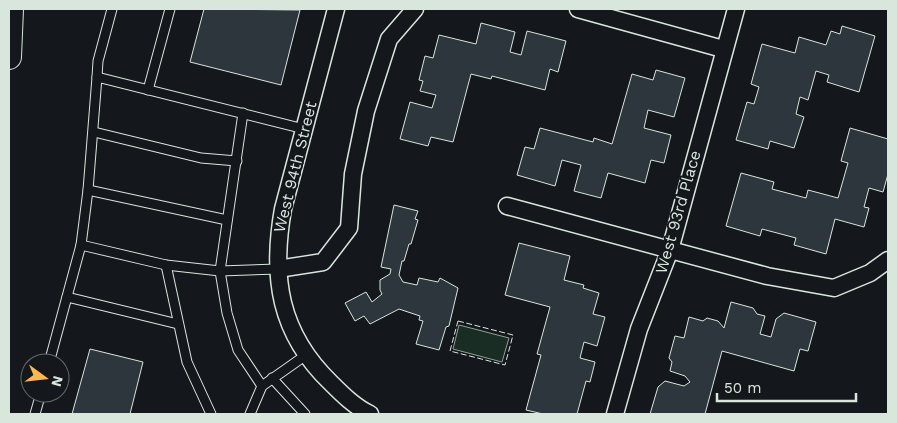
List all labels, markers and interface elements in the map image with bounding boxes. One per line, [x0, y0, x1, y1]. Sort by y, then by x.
street label: West 94th Street [270, 99, 321, 235]
street label: West 93rd Place [651, 148, 705, 276]
north arrow [20, 353, 70, 403]
scale bar [717, 370, 856, 402]
text: N [48, 374, 67, 388]
text: 50 m [724, 379, 761, 397]

